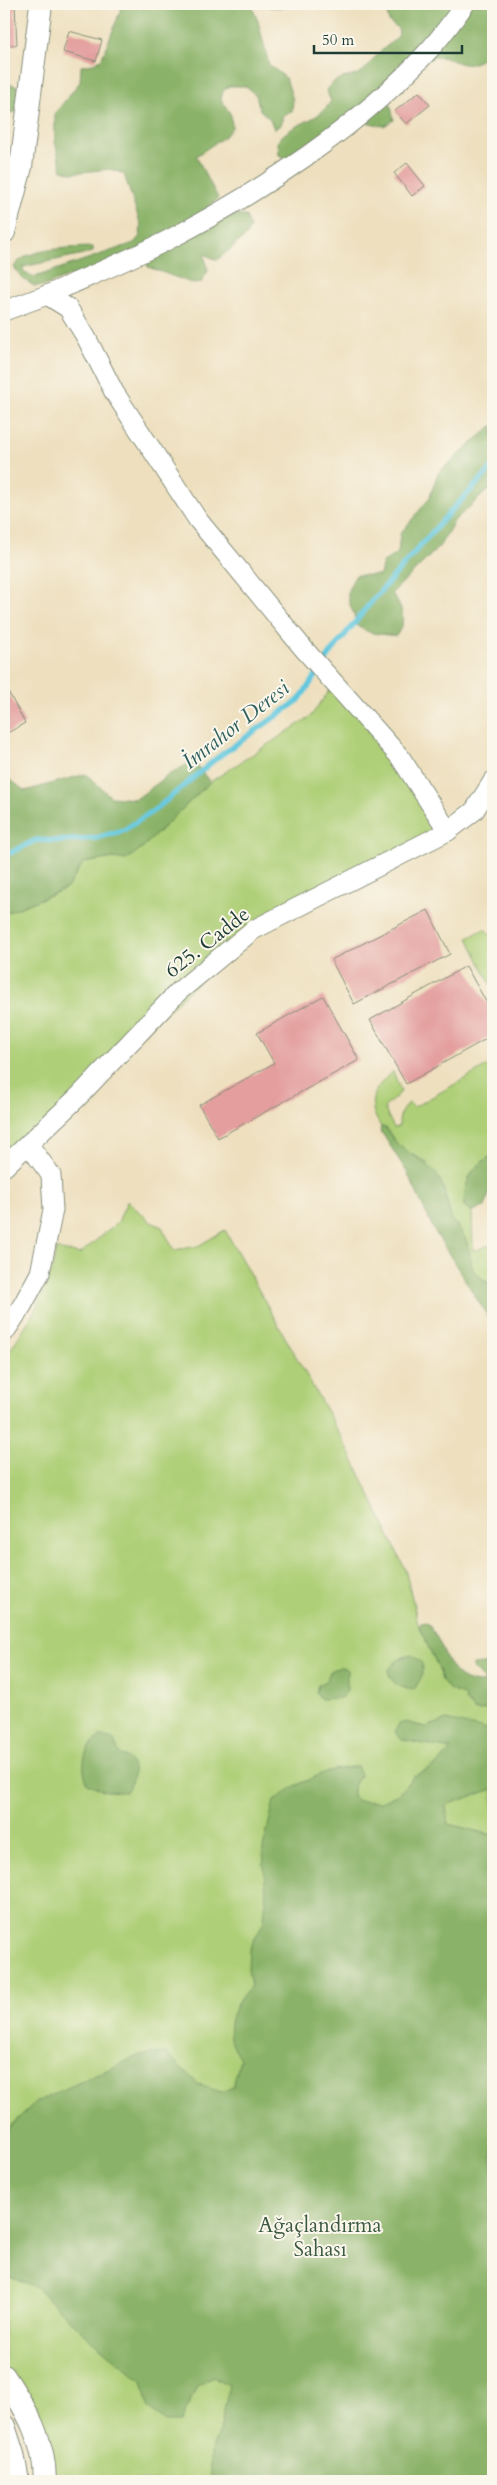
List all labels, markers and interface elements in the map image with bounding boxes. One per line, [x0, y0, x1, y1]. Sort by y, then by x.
scale bar [314, 22, 462, 54]
text: 50 m [322, 30, 354, 50]
water label: İmrahor Deresi [176, 673, 296, 776]
street label: 625. Cadde [159, 900, 256, 985]
park label: Ağaçlandırma Sahası [258, 2211, 382, 2264]

